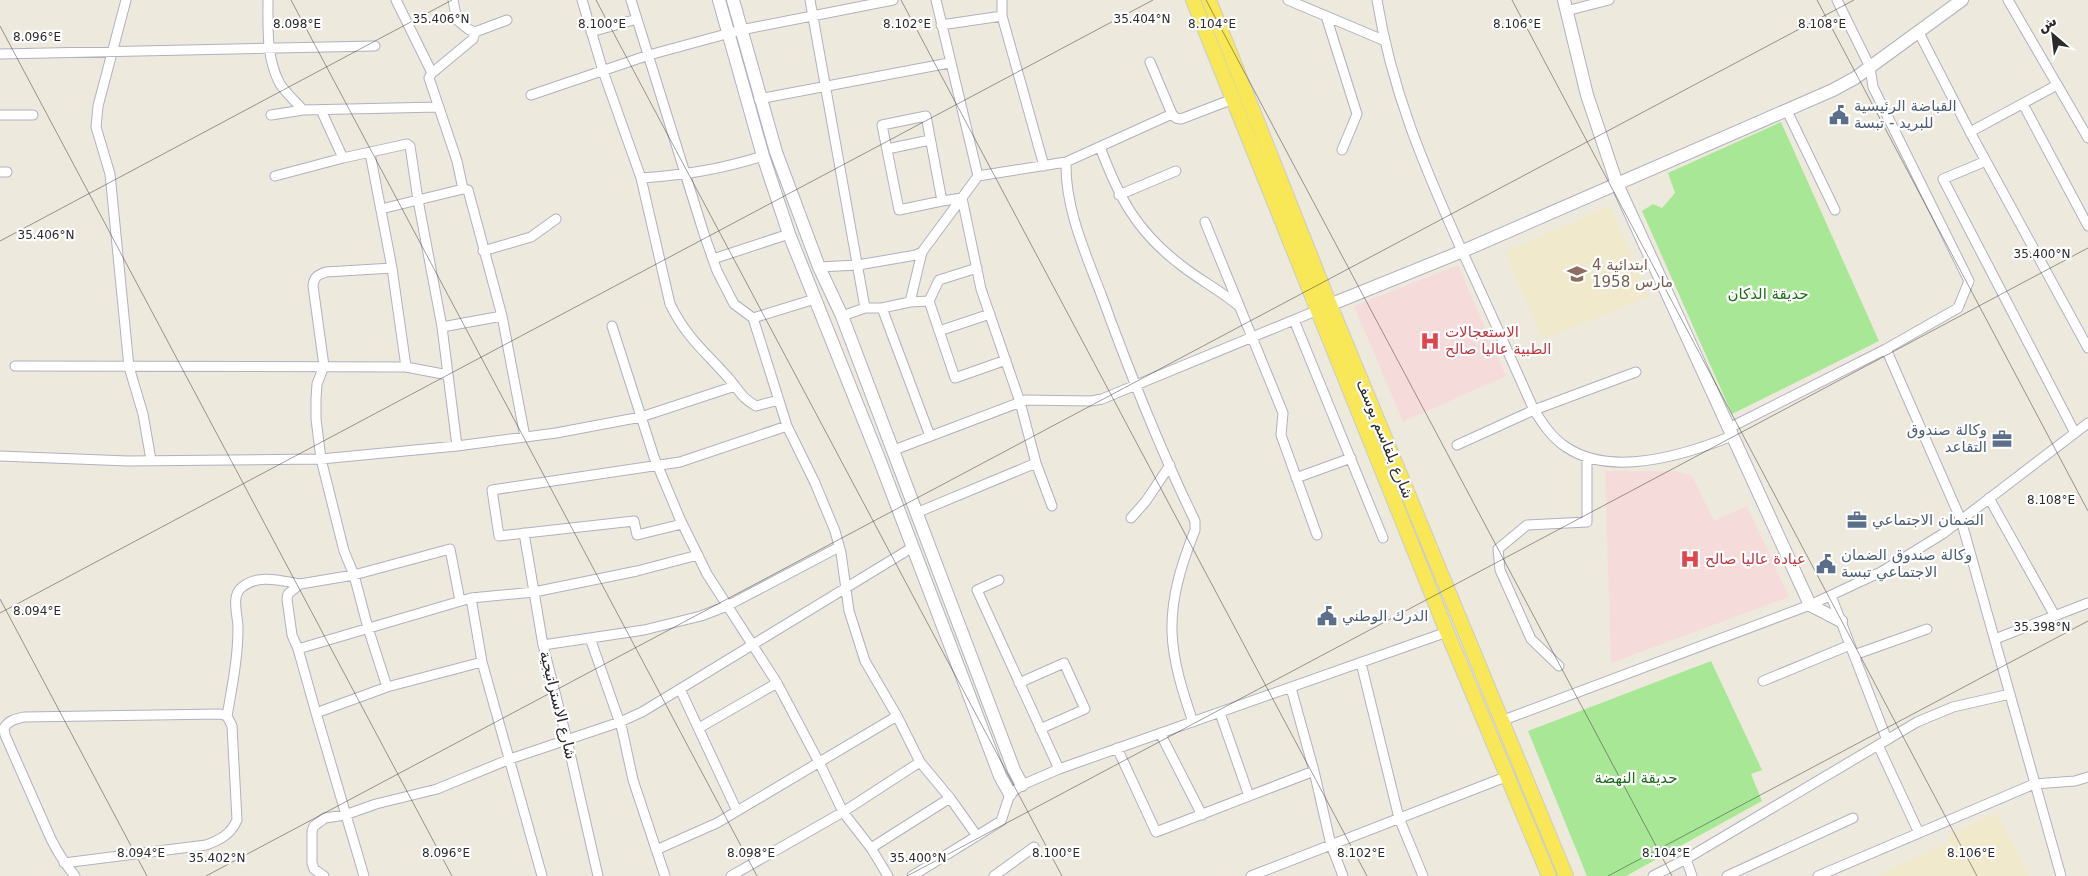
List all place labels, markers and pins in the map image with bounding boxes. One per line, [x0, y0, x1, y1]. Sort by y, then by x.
place label: القباضة الرئيسية للبريد - تبسة [1854, 97, 1957, 132]
public building icon: القباضة الرئيسية للبريد - تبسة [1828, 104, 1850, 126]
place label: ابتدائية 4 مارس 1958 [1592, 256, 1673, 291]
school or university icon: ابتدائية 4 مارس 1958 [1566, 263, 1588, 285]
place label: الاستعجالات الطبية عاليا صالح [1445, 323, 1551, 358]
hospital icon: الاستعجالات الطبية عاليا صالح [1419, 330, 1441, 352]
place label: وكالة صندوق التقاعد [1907, 421, 1987, 456]
office icon: وكالة صندوق التقاعد [1991, 428, 2013, 450]
office icon: الضمان الاجتماعي [1846, 509, 1868, 531]
place label: الضمان الاجتماعي [1872, 511, 1984, 530]
place label: وكالة صندوق الضمان الاجتماعي تبسة [1841, 546, 1972, 582]
hospital icon: عيادة عاليا صالح [1679, 548, 1701, 570]
place label: عيادة عاليا صالح [1705, 550, 1806, 568]
public building icon: وكالة صندوق الضمان الاجتماعي تبسة [1815, 553, 1837, 575]
public building icon: الدرك الوطني [1316, 605, 1338, 627]
place label: الدرك الوطني [1342, 607, 1428, 626]

